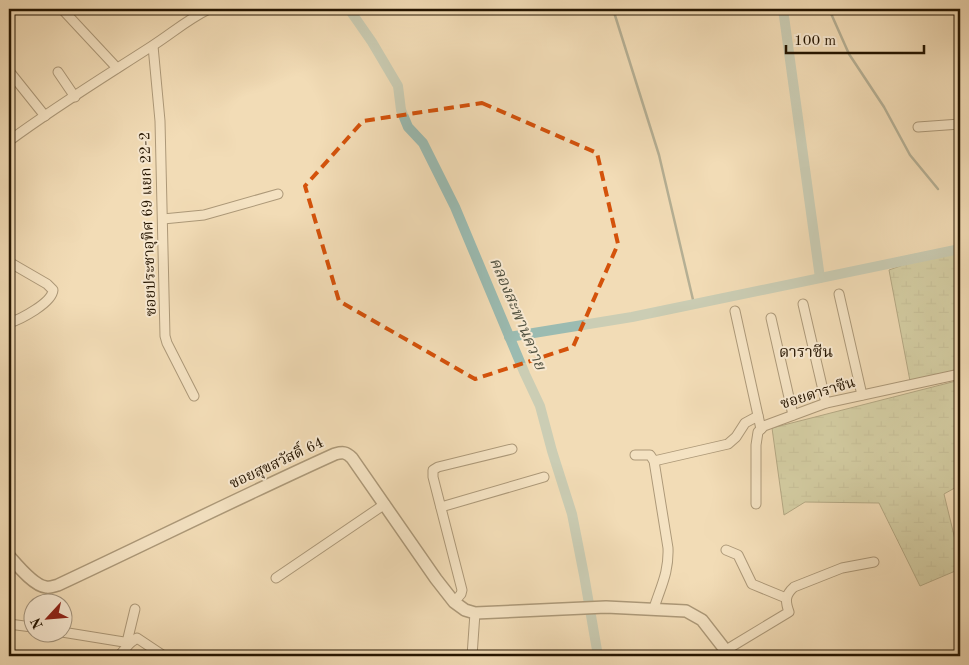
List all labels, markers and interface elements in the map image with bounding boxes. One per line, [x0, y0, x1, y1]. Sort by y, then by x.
scale bar [786, 22, 924, 54]
text: 100 m [794, 34, 836, 49]
street label: ซอยประชาอุทิศ 69 แยก 22-2 [136, 131, 162, 317]
water label: คลองสะพานควาย [486, 256, 548, 374]
district label: ดาราซีน [779, 343, 833, 361]
street label: ซอยดาราซีน [778, 373, 857, 413]
street label: ซอยสุขสวัสดิ์ 64 [226, 431, 327, 494]
north arrow [22, 592, 72, 642]
text: N [28, 615, 46, 631]

